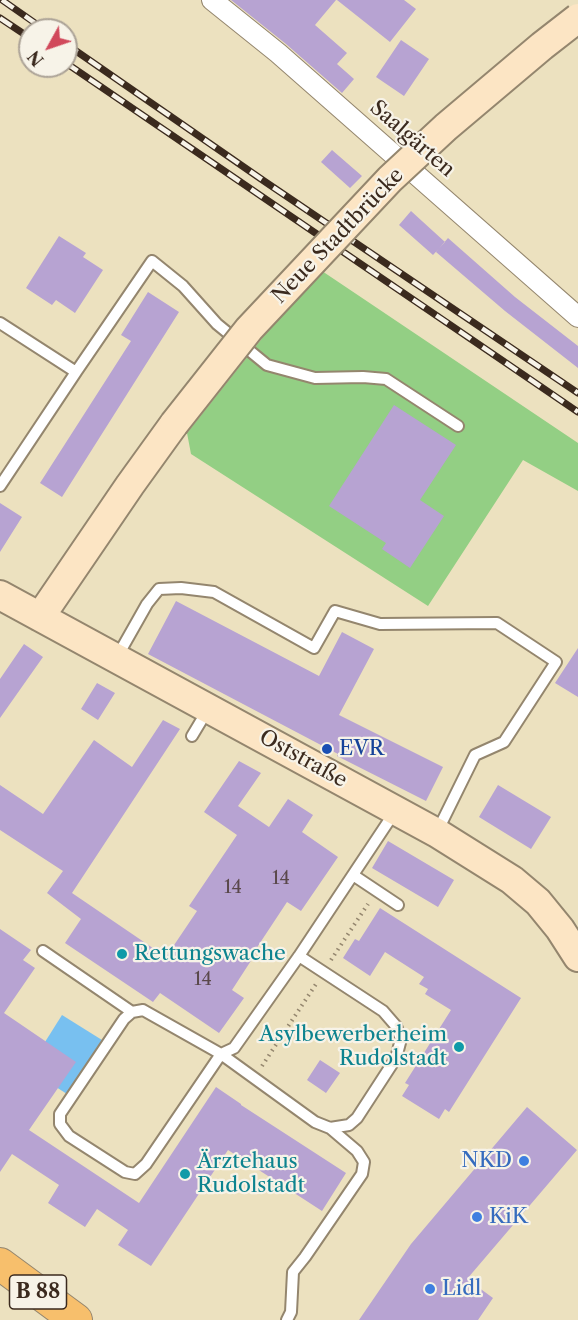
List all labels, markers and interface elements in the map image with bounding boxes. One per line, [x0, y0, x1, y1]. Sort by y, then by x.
north arrow [18, 18, 78, 78]
text: N [24, 47, 48, 70]
street label: Saalgärten [364, 95, 460, 183]
street label: Neue Stadtbrücke [267, 163, 409, 309]
street label: Oststraße [255, 725, 351, 793]
place label: EVR [339, 736, 384, 762]
marker: EVR [320, 742, 334, 756]
house number: 14 [272, 868, 290, 890]
house number: 14 [224, 877, 242, 899]
place label: Rettungswache [134, 941, 286, 967]
marker: Rettungswache [115, 947, 129, 961]
house number: 14 [194, 969, 212, 991]
place label: Asylbewerberheim Rudolstadt [259, 1022, 447, 1072]
marker: Asylbewerberheim Rudolstadt [452, 1040, 466, 1054]
place label: NKD [461, 1148, 512, 1174]
place label: Ärztehaus Rudolstadt [197, 1149, 305, 1199]
marker: NKD [517, 1154, 531, 1168]
marker: Ärztehaus Rudolstadt [178, 1167, 192, 1181]
place label: KiK [489, 1204, 528, 1230]
marker: KiK [470, 1210, 484, 1224]
road number: B 88 [9, 1275, 66, 1309]
place label: Lidl [442, 1276, 481, 1302]
marker: Lidl [423, 1282, 437, 1296]

